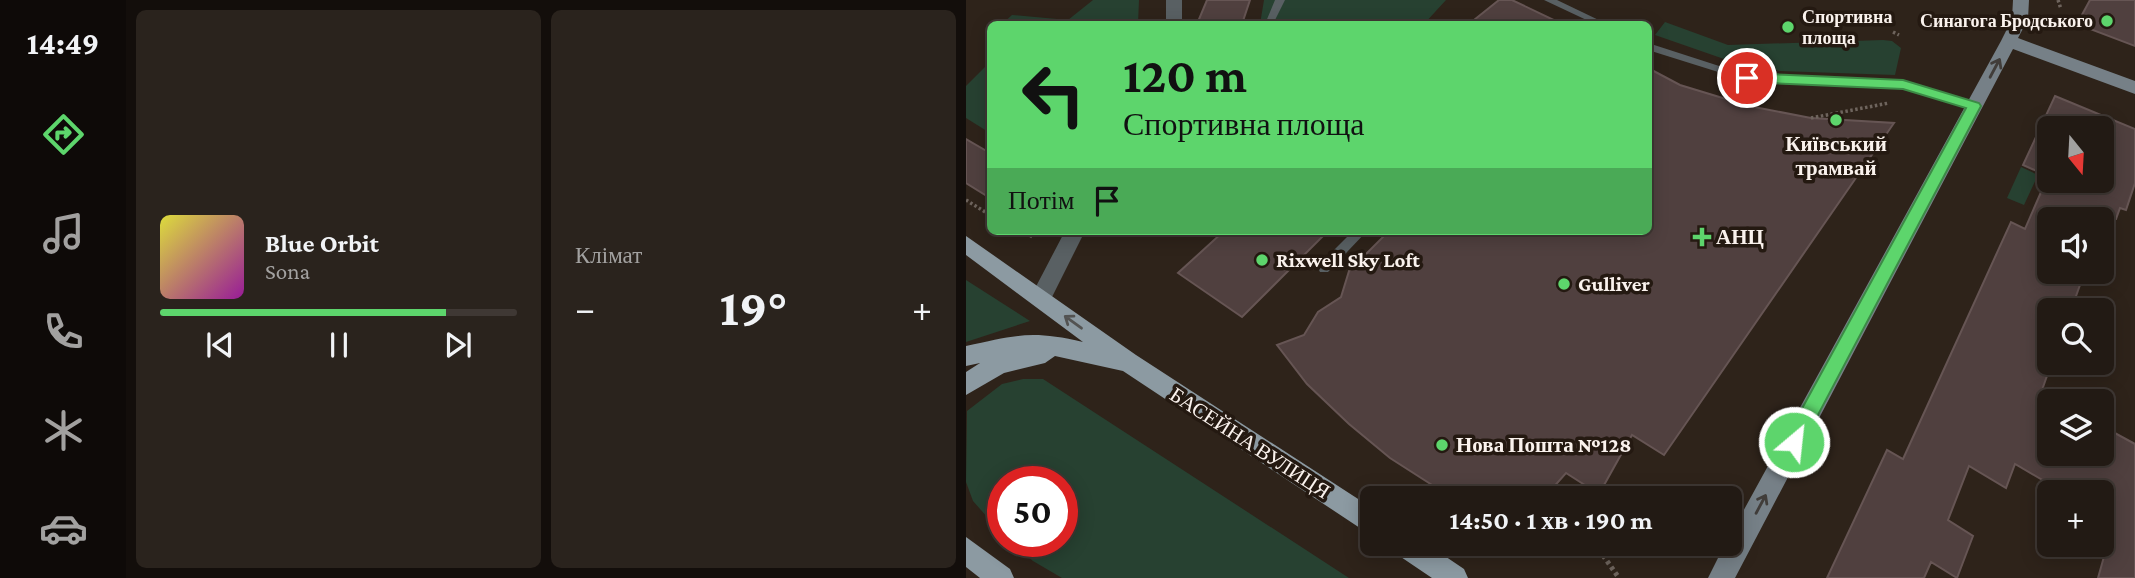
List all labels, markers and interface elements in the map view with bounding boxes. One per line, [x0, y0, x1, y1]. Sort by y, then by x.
place label: Спортивна площа [1802, 7, 1892, 48]
place label: Синагога Бродського [1920, 11, 2093, 31]
marker: Синагога Бродського [2099, 13, 2115, 29]
marker: Спортивна площа [1780, 19, 1796, 35]
text: 14:49 [27, 25, 99, 61]
text: 120 m [1123, 48, 1247, 103]
pin [1717, 48, 1777, 108]
icon: left [1008, 49, 1099, 140]
one-way arrow [1989, 58, 2002, 79]
icon: arrive [1728, 59, 1766, 97]
text: Спортивна площа [1123, 106, 1365, 142]
icon: directions [39, 110, 88, 159]
marker: Київський трамвай [1828, 112, 1844, 128]
north arrow [2037, 116, 2114, 192]
map controls [2037, 116, 2114, 557]
place label: Київський трамвай [1785, 132, 1887, 180]
icon: arrive [1088, 182, 1126, 220]
text: Потім [1008, 186, 1074, 215]
button: sound [2037, 207, 2114, 284]
icon: music [39, 209, 88, 258]
place label: АНЦ [1716, 225, 1764, 249]
text: Blue Orbit [265, 229, 379, 258]
marker: АНЦ [1694, 229, 1710, 245]
text: Клімат [575, 242, 642, 268]
place label: Rixwell Sky Loft [1276, 248, 1420, 272]
marker: Rixwell Sky Loft [1254, 252, 1270, 268]
text: Sona [265, 258, 310, 284]
place label: Gulliver [1578, 272, 1650, 296]
marker: Gulliver [1556, 276, 1572, 292]
text: 19° [719, 278, 788, 336]
text: − [575, 287, 595, 329]
text: + [912, 287, 932, 329]
button: search [2037, 298, 2114, 375]
icon: phone [39, 307, 88, 356]
one-way arrow [1064, 315, 1083, 329]
icon: previous [201, 326, 239, 364]
icon: pause [320, 326, 358, 364]
icon: next [439, 326, 477, 364]
street label: БАСЕЙНА ВУЛИЦЯ [1166, 382, 1334, 504]
button: layers [2037, 389, 2114, 466]
position arrow [1757, 405, 1831, 479]
icon: climate [39, 406, 88, 455]
place label: Нова Пошта №128 [1456, 433, 1631, 457]
marker: Нова Пошта №128 [1434, 437, 1450, 453]
speed limit sign: 50 [987, 466, 1078, 557]
button: + [2037, 480, 2114, 557]
one-way arrow [1754, 494, 1768, 515]
icon: car [39, 504, 88, 553]
text: 14:50 · 1 хв · 190 m [1449, 506, 1653, 535]

